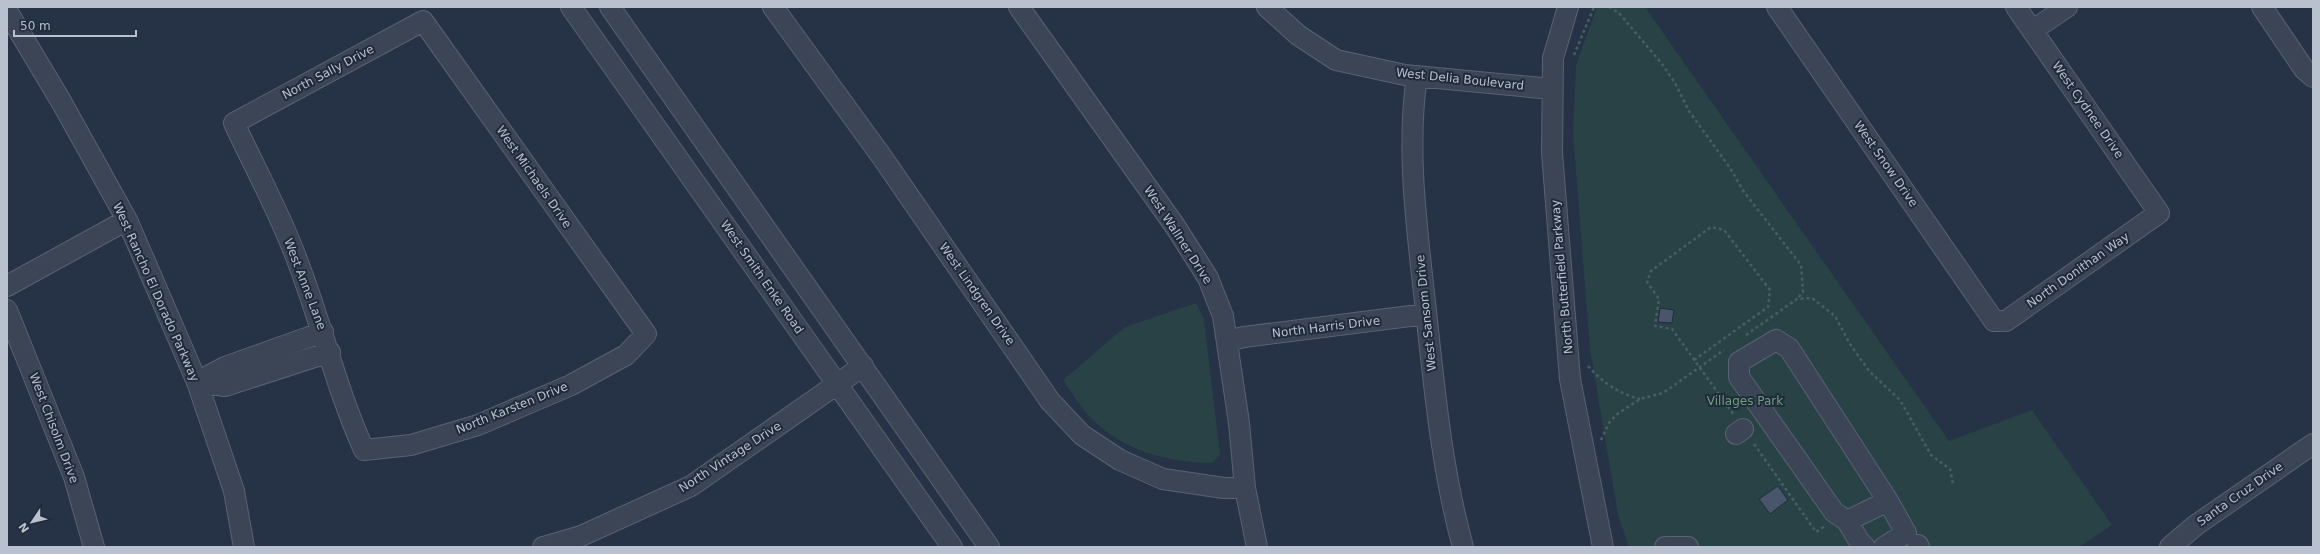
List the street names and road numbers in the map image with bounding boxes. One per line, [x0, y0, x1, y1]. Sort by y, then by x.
street label: North Sally Drive [280, 42, 376, 102]
street label: West Cydnee Drive [2049, 59, 2127, 161]
street label: West Delia Boulevard [1395, 65, 1525, 93]
street label: West Snow Drive [1851, 118, 1921, 210]
street label: West Michaels Drive [493, 123, 575, 231]
street label: West Wallner Drive [1141, 183, 1215, 287]
street label: North Butterfield Parkway [1548, 199, 1576, 355]
street label: West Rancho El Dorado Parkway [110, 200, 202, 384]
street label: West Smith Enke Road [718, 218, 806, 336]
street label: North Donithan Way [2024, 229, 2132, 311]
street label: West Anne Lane [281, 236, 329, 332]
street label: West Lindgren Drive [936, 240, 1018, 348]
street label: West Sansom Drive [1413, 254, 1439, 372]
street label: North Harris Drive [1271, 313, 1381, 341]
street label: West Chisolm Drive [26, 371, 82, 485]
street label: North Karsten Drive [454, 379, 570, 437]
street label: North Vintage Drive [676, 419, 784, 495]
street label: Santa Cruz Drive [2194, 459, 2286, 529]

